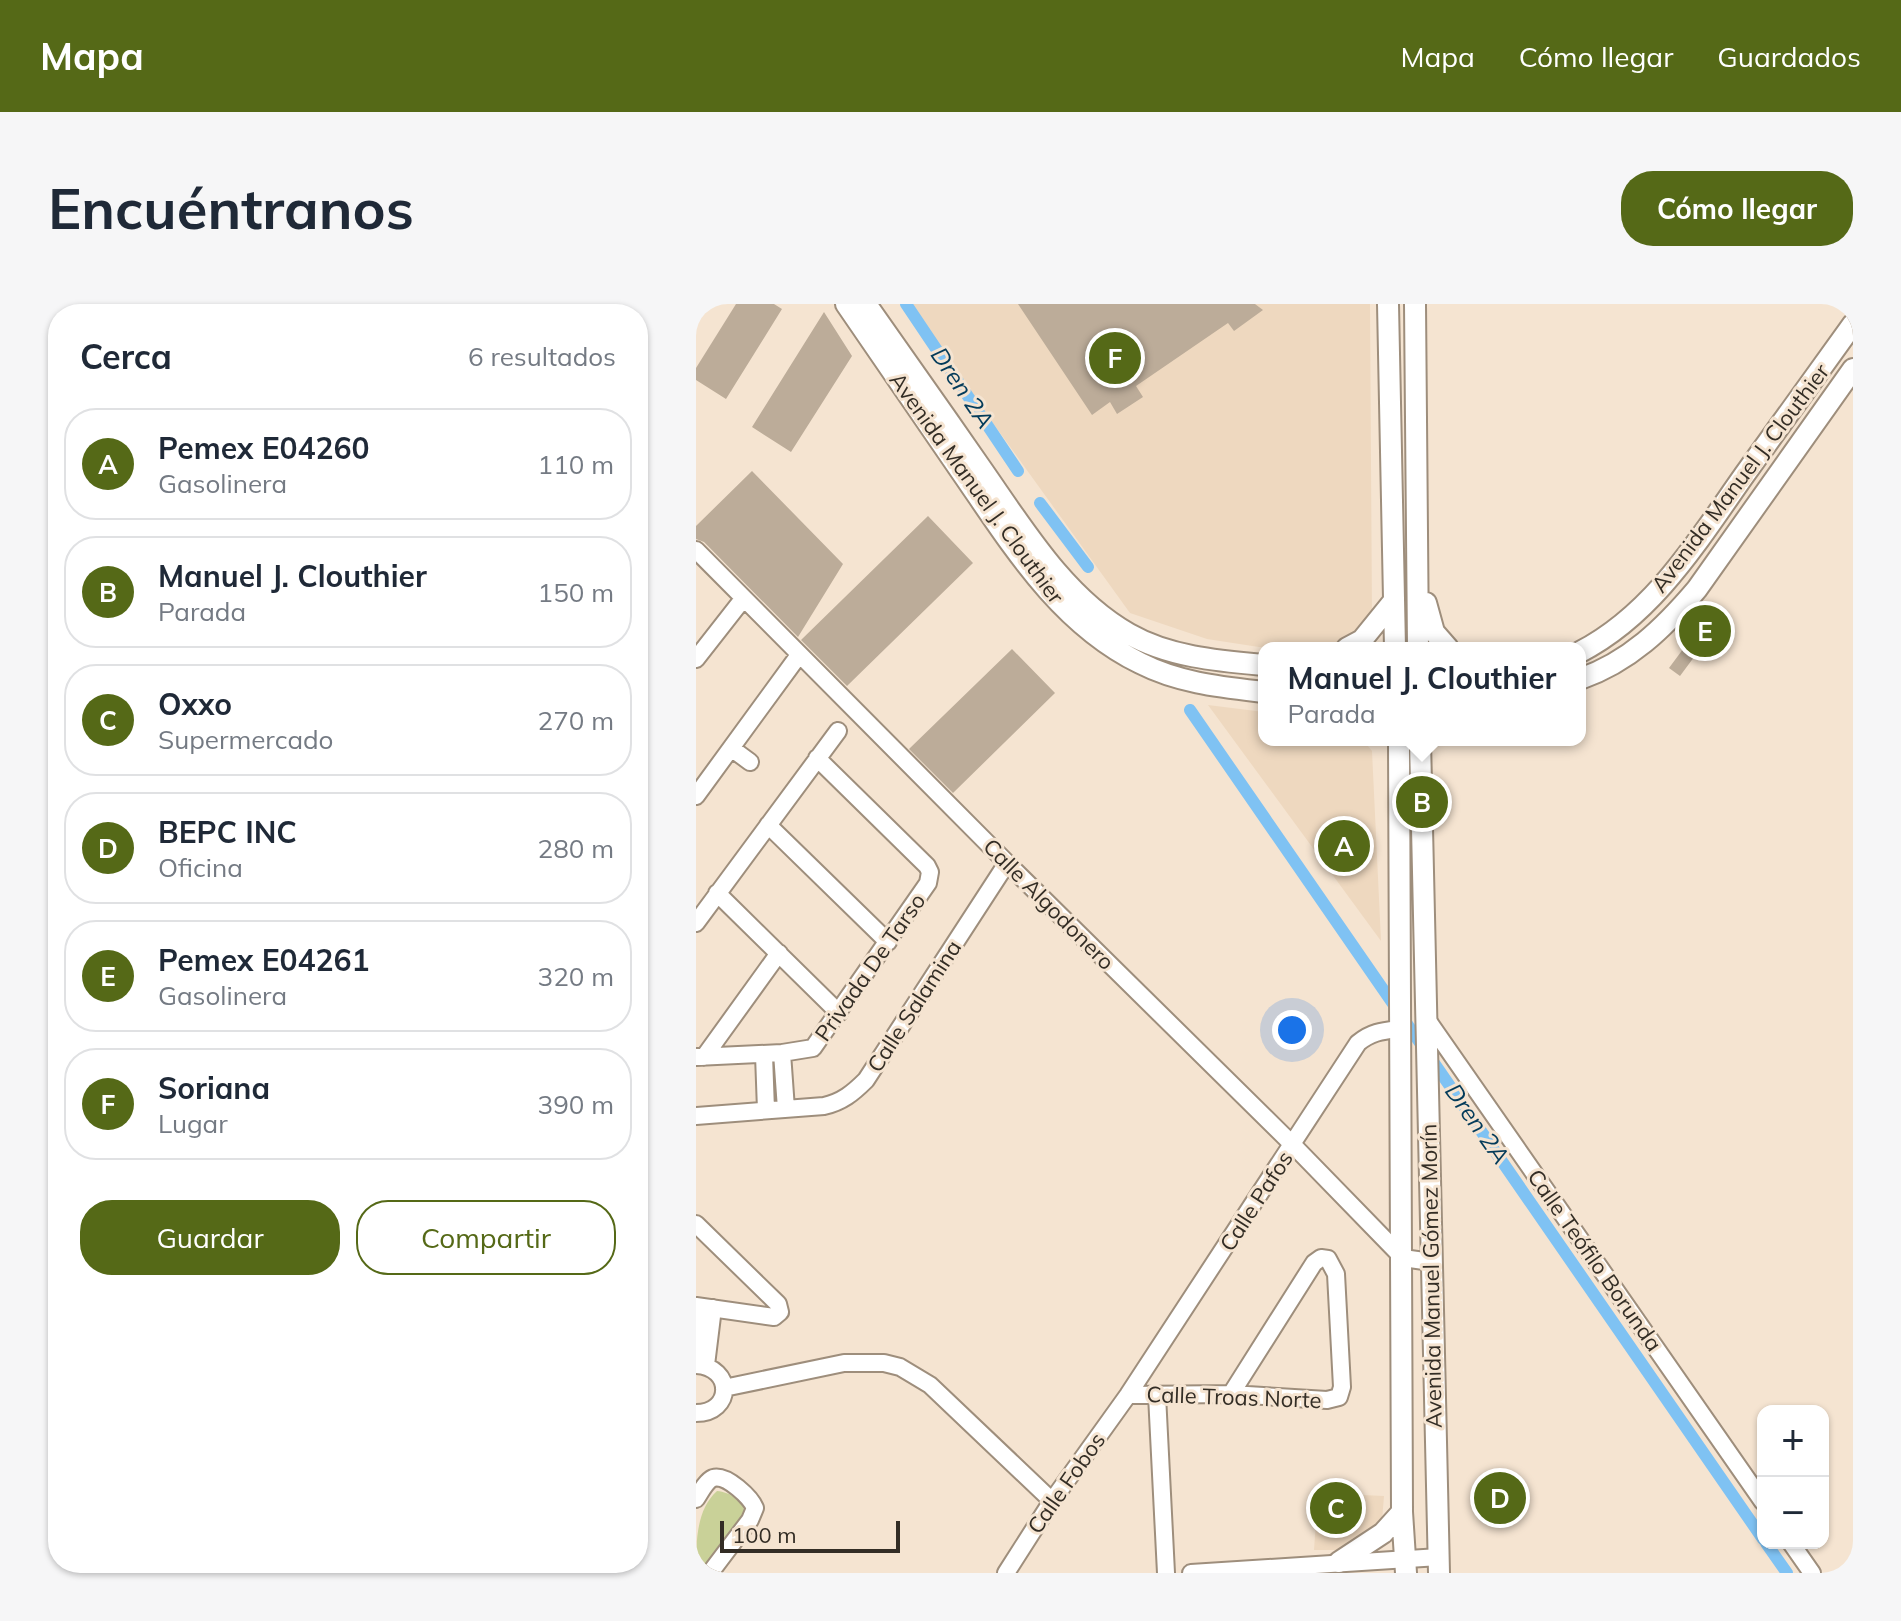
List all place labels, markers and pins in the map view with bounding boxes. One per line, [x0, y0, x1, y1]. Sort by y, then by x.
pin: F [1089, 328, 1141, 388]
pin: E [1679, 601, 1731, 661]
pin: B [1396, 772, 1448, 832]
pin: A [1318, 816, 1370, 876]
pin: D [1474, 1468, 1526, 1528]
pin: C [1310, 1478, 1362, 1538]

